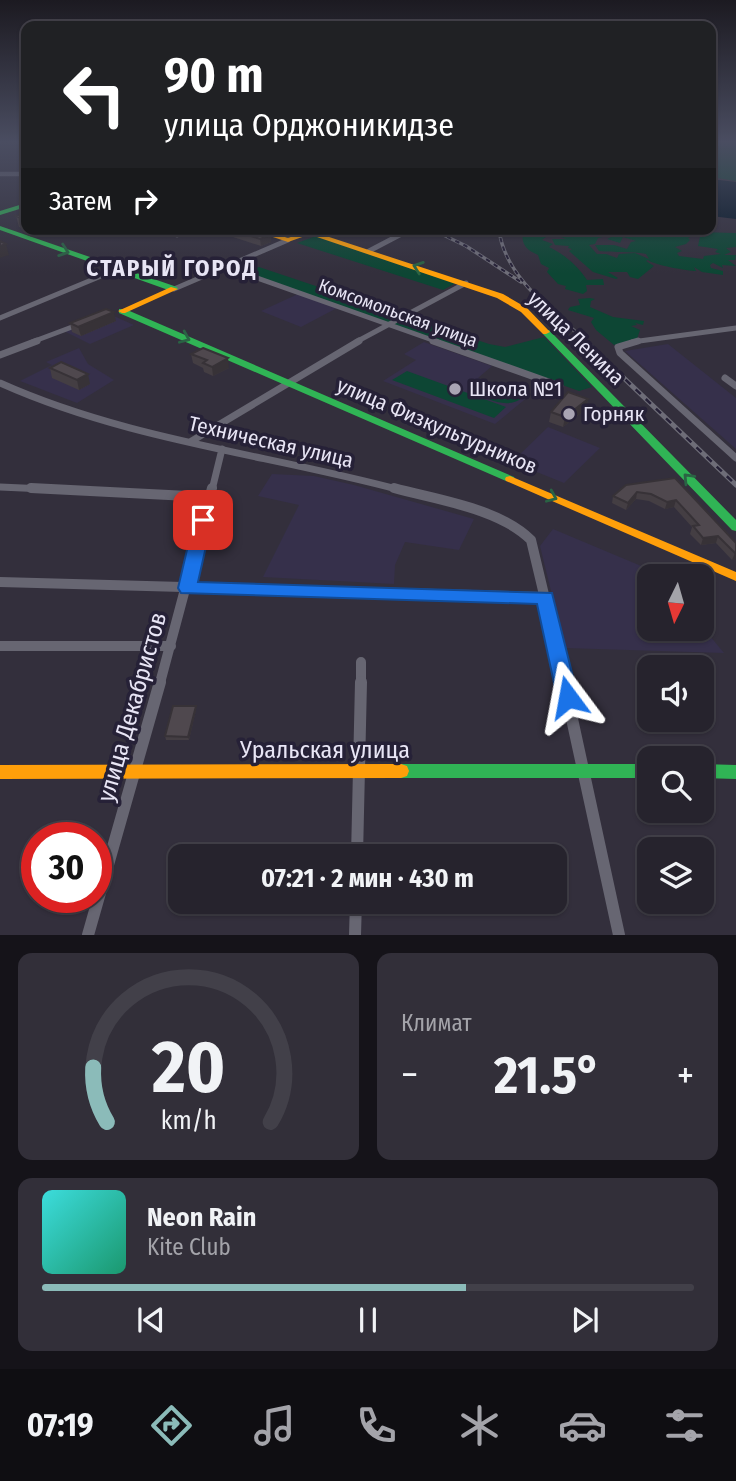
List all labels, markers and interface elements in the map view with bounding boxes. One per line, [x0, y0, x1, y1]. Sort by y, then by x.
text: 90 m [164, 46, 264, 105]
icon: left [49, 49, 140, 140]
text: улица Орджоникидзе [164, 106, 454, 144]
icon: right [126, 182, 164, 220]
text: Затем [49, 186, 112, 217]
one-way arrow [58, 243, 70, 257]
district label: СТАРЫЙ ГОРОД [86, 254, 258, 282]
one-way arrow [412, 261, 425, 275]
street label: Комсомольская улица [316, 274, 481, 352]
street label: улица Ленина [522, 286, 630, 390]
one-way arrow [178, 330, 191, 344]
street label: улица Физкультурников [333, 372, 541, 480]
place label: Школа №1 [469, 376, 562, 402]
marker: Школа №1 [447, 381, 463, 397]
place label: Горняк [583, 401, 644, 427]
marker: Горняк [561, 406, 577, 422]
street label: Техническая улица [186, 410, 356, 474]
one-way arrow [684, 473, 697, 486]
one-way arrow [545, 488, 557, 502]
pin [173, 490, 233, 550]
icon: arrive [184, 501, 222, 539]
north arrow [637, 564, 714, 640]
map controls [637, 564, 714, 914]
street label: улица Декабристов [92, 609, 172, 805]
button: sound [637, 655, 714, 732]
position arrow [531, 660, 605, 734]
street label: Уральская улица [239, 736, 410, 764]
button: search [637, 746, 714, 823]
speed limit sign: 30 [21, 822, 112, 913]
button: layers [637, 837, 714, 914]
text: 07:21 · 2 мин · 430 m [261, 863, 474, 894]
text: Климат [401, 1009, 472, 1037]
text: 20 [151, 1025, 225, 1112]
text: 21.5° [494, 1044, 601, 1107]
text: − [401, 1052, 418, 1098]
text: + [677, 1052, 694, 1098]
text: km/h [161, 1106, 216, 1136]
text: Neon Rain [147, 1202, 256, 1233]
text: Kite Club [147, 1233, 231, 1261]
icon: previous [132, 1301, 170, 1339]
icon: pause [349, 1301, 387, 1339]
icon: next [566, 1301, 604, 1339]
icon: directions [147, 1401, 196, 1450]
icon: music [250, 1401, 299, 1450]
icon: phone [352, 1401, 401, 1450]
icon: climate [455, 1401, 504, 1450]
icon: car [558, 1401, 607, 1450]
icon: filters [660, 1401, 709, 1450]
text: 07:19 [27, 1406, 94, 1444]

